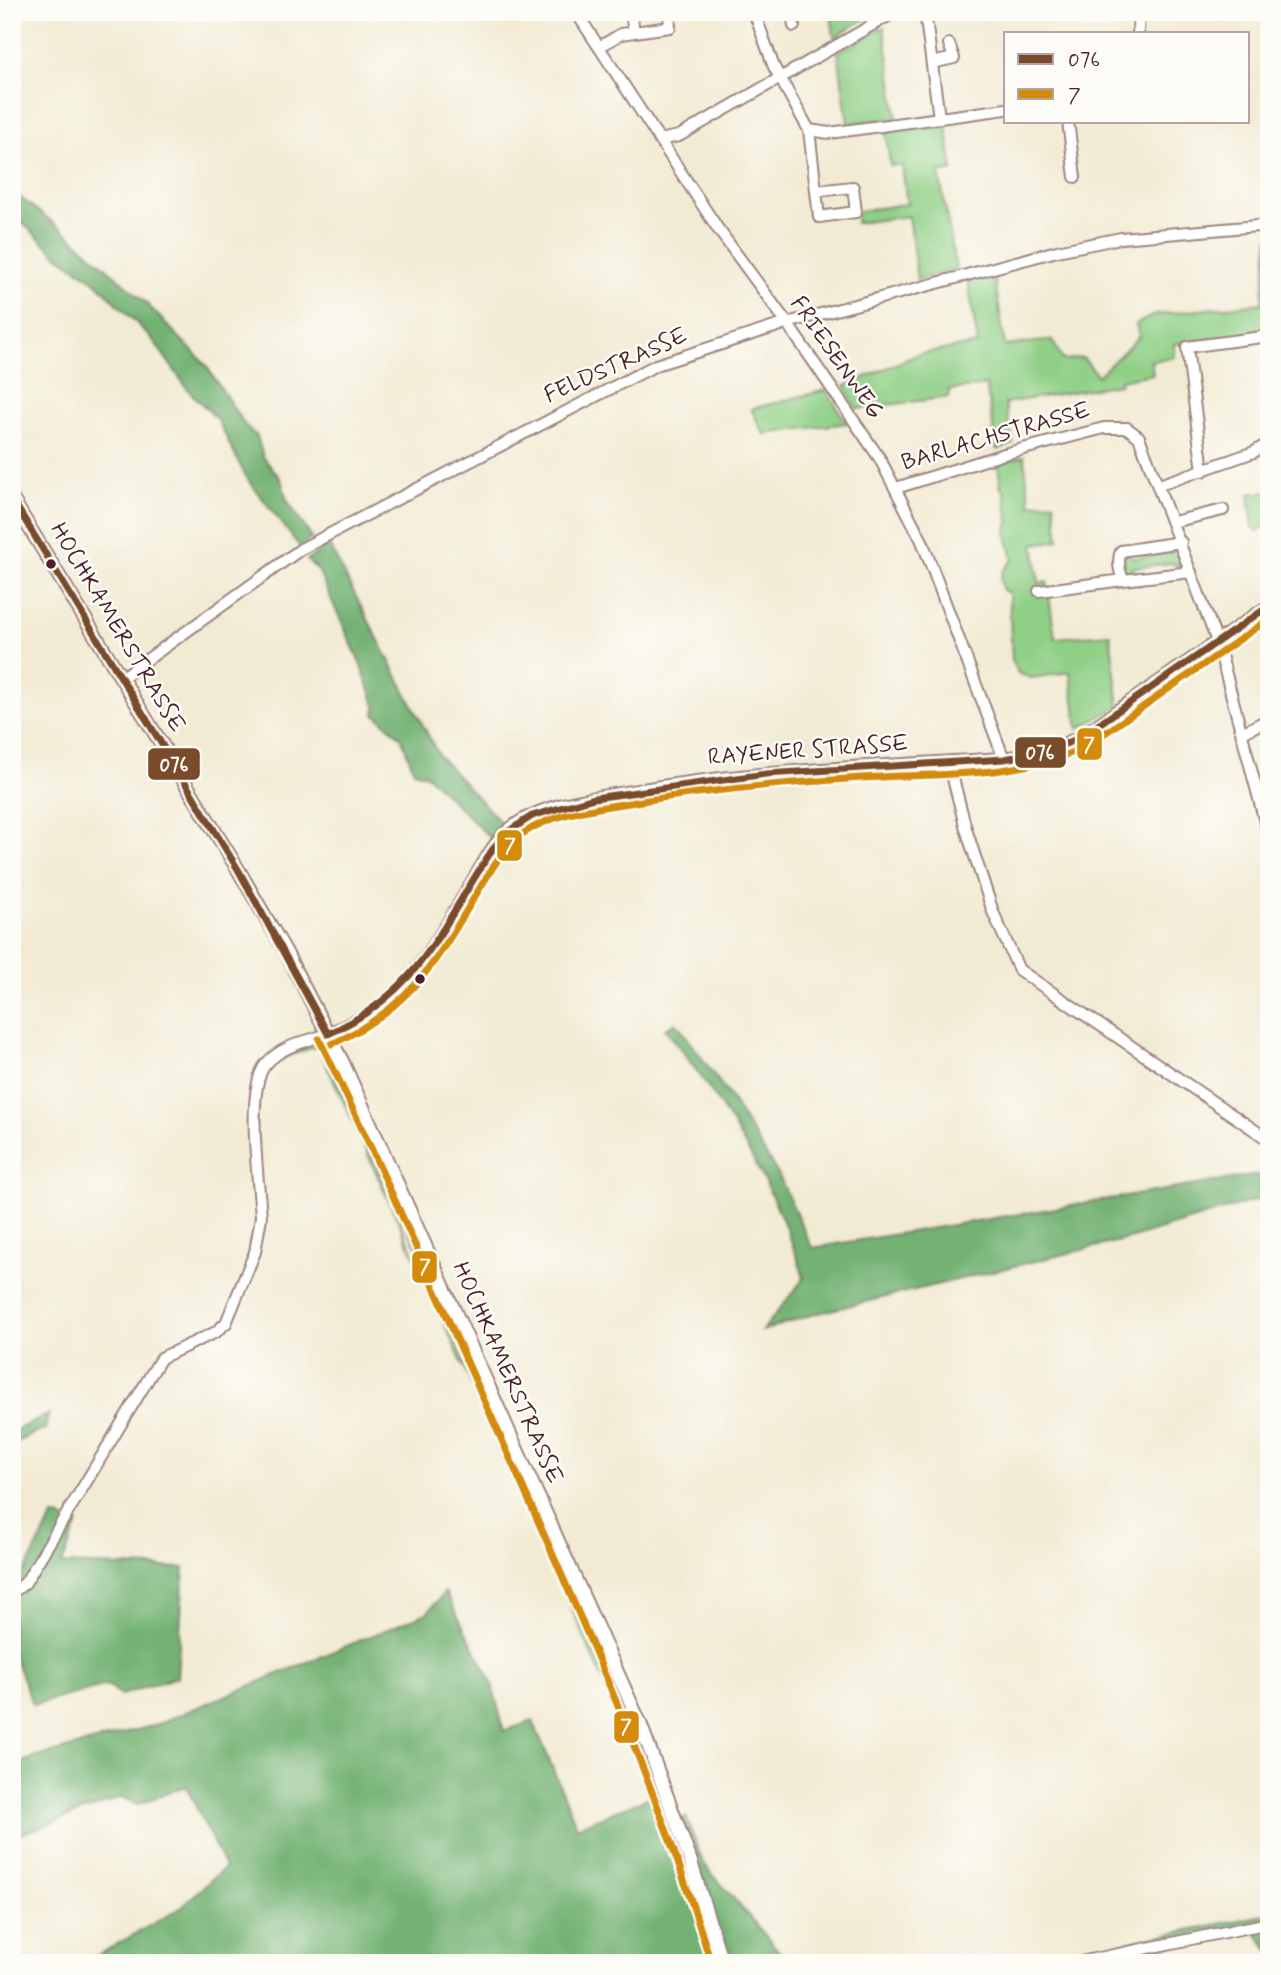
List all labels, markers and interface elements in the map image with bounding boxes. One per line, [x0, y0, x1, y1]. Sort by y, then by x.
legend [1004, 32, 1250, 122]
text: 076 [1068, 46, 1100, 74]
text: 7 [1068, 82, 1081, 110]
street label: FRIESENWEG [783, 291, 889, 425]
street label: FELDSTRASSE [540, 321, 692, 411]
street label: BARLACHSTRASSE [898, 396, 1094, 478]
street label: HOCHKAMERSTRASSE [42, 518, 192, 738]
unlabelled marker [44, 557, 58, 571]
line badge: 7 [1076, 727, 1103, 761]
street label: RAYENER STRASSE [707, 729, 909, 773]
text: 7 [1083, 733, 1095, 758]
line badge: 076 [1014, 736, 1067, 769]
text: 076 [1025, 741, 1055, 766]
line badge: 076 [147, 747, 201, 781]
text: 076 [159, 753, 189, 778]
line badge: 7 [496, 829, 523, 862]
text: 7 [504, 834, 516, 859]
unlabelled marker [413, 972, 427, 986]
line badge: 7 [411, 1250, 438, 1284]
text: 7 [419, 1255, 431, 1280]
street label: HOCHKAMERSTRASSE [445, 1257, 569, 1489]
line badge: 7 [613, 1710, 640, 1744]
text: 7 [620, 1715, 632, 1740]

